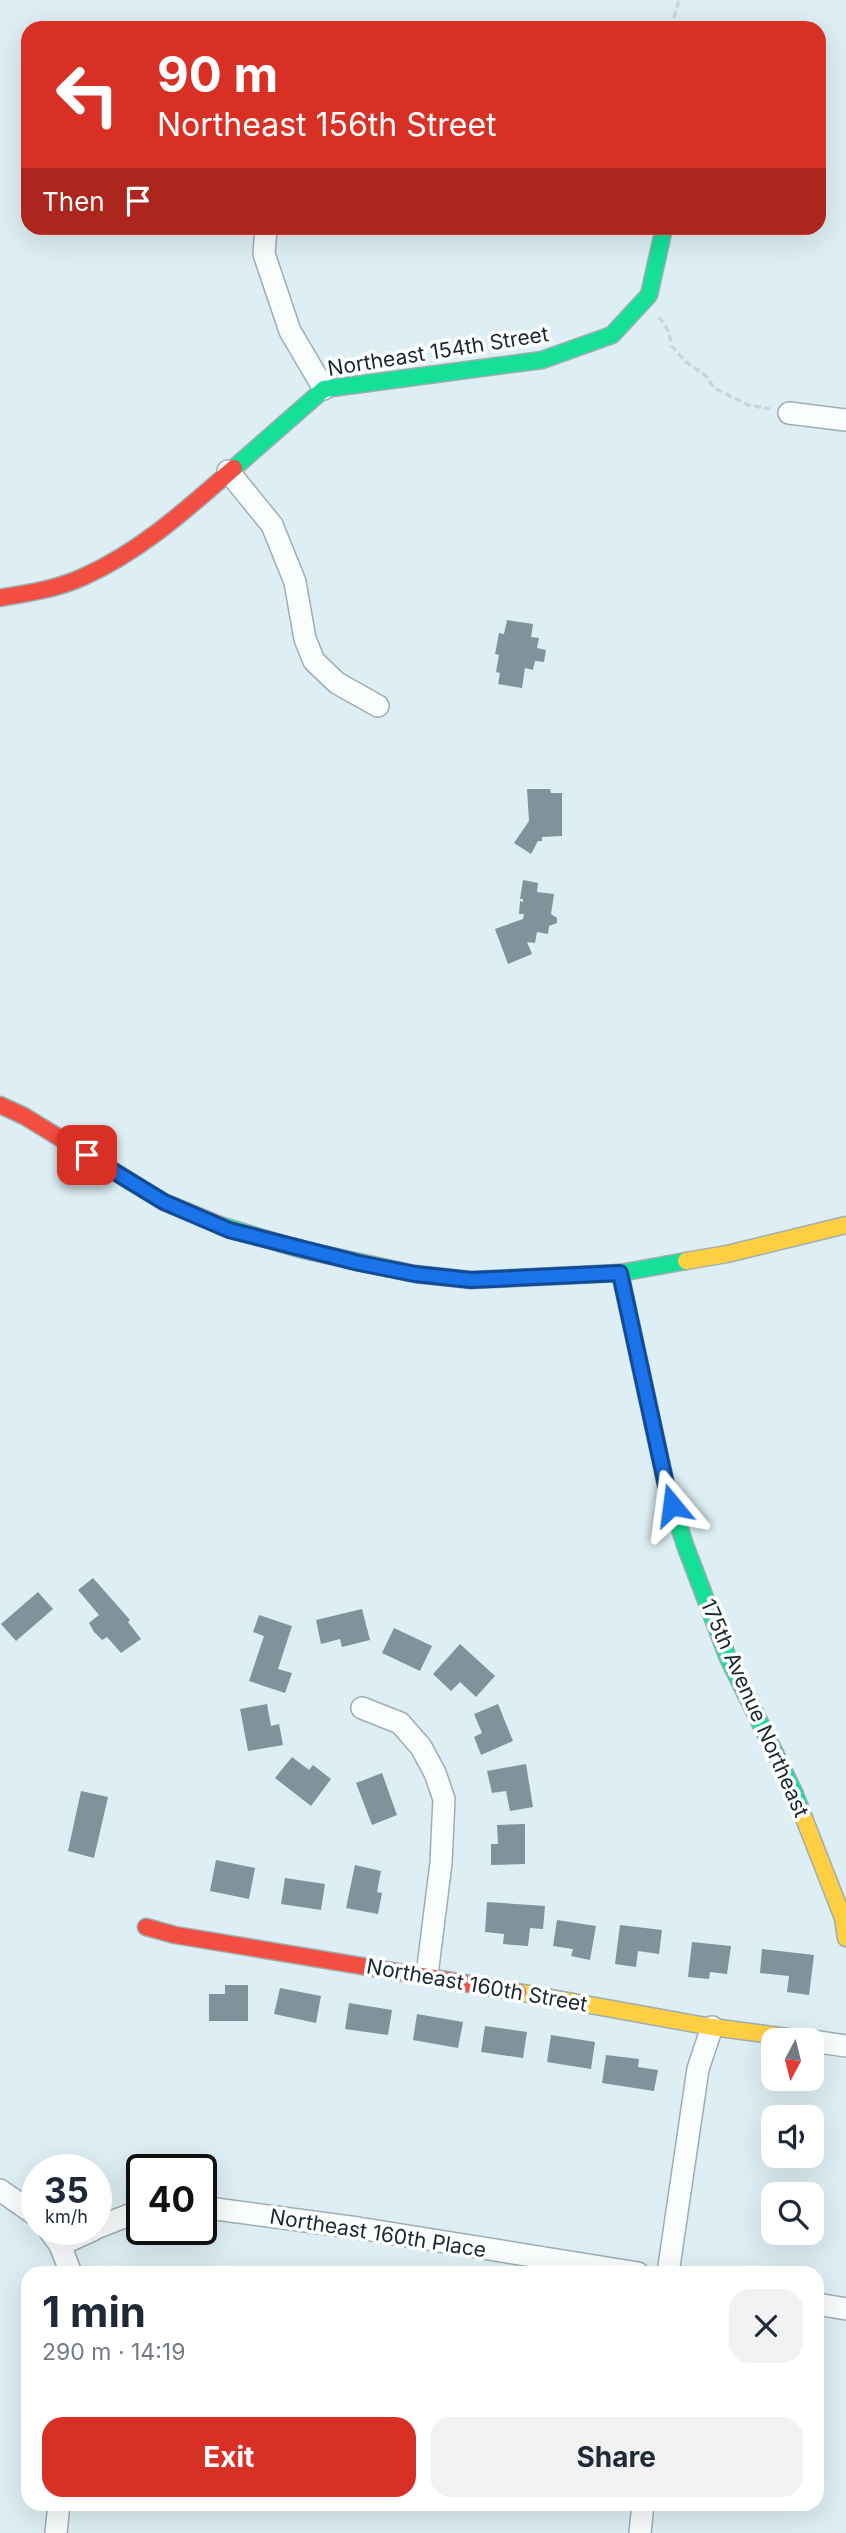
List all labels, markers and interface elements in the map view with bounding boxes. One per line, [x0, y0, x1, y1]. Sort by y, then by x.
text: 90 m [157, 45, 278, 104]
icon: left [42, 49, 133, 140]
text: Northeast 156th Street [157, 105, 497, 144]
icon: arrive [119, 182, 157, 220]
text: Then [42, 186, 105, 217]
street label: Northeast 154th Street [326, 321, 550, 381]
pin [57, 1125, 117, 1185]
icon: arrive [68, 1136, 106, 1174]
position arrow [635, 1468, 709, 1542]
street label: 175th Avenue Northeast [696, 1595, 814, 1821]
street label: Northeast 160th Street [365, 1953, 589, 2017]
north arrow [761, 2028, 824, 2091]
map controls [761, 2028, 824, 2245]
button: sound [761, 2105, 824, 2168]
speed limit sign: 40 [126, 2154, 217, 2245]
text: 35 [44, 2169, 89, 2211]
button: search [761, 2182, 824, 2245]
street label: Northeast 160th Place [268, 2204, 488, 2262]
text: km/h [45, 2206, 88, 2227]
text: 1 min [42, 2286, 146, 2337]
button: close [729, 2289, 803, 2363]
text: 290 m · 14:19 [42, 2338, 185, 2366]
button: Exit [42, 2417, 416, 2497]
button: Share [430, 2417, 803, 2497]

